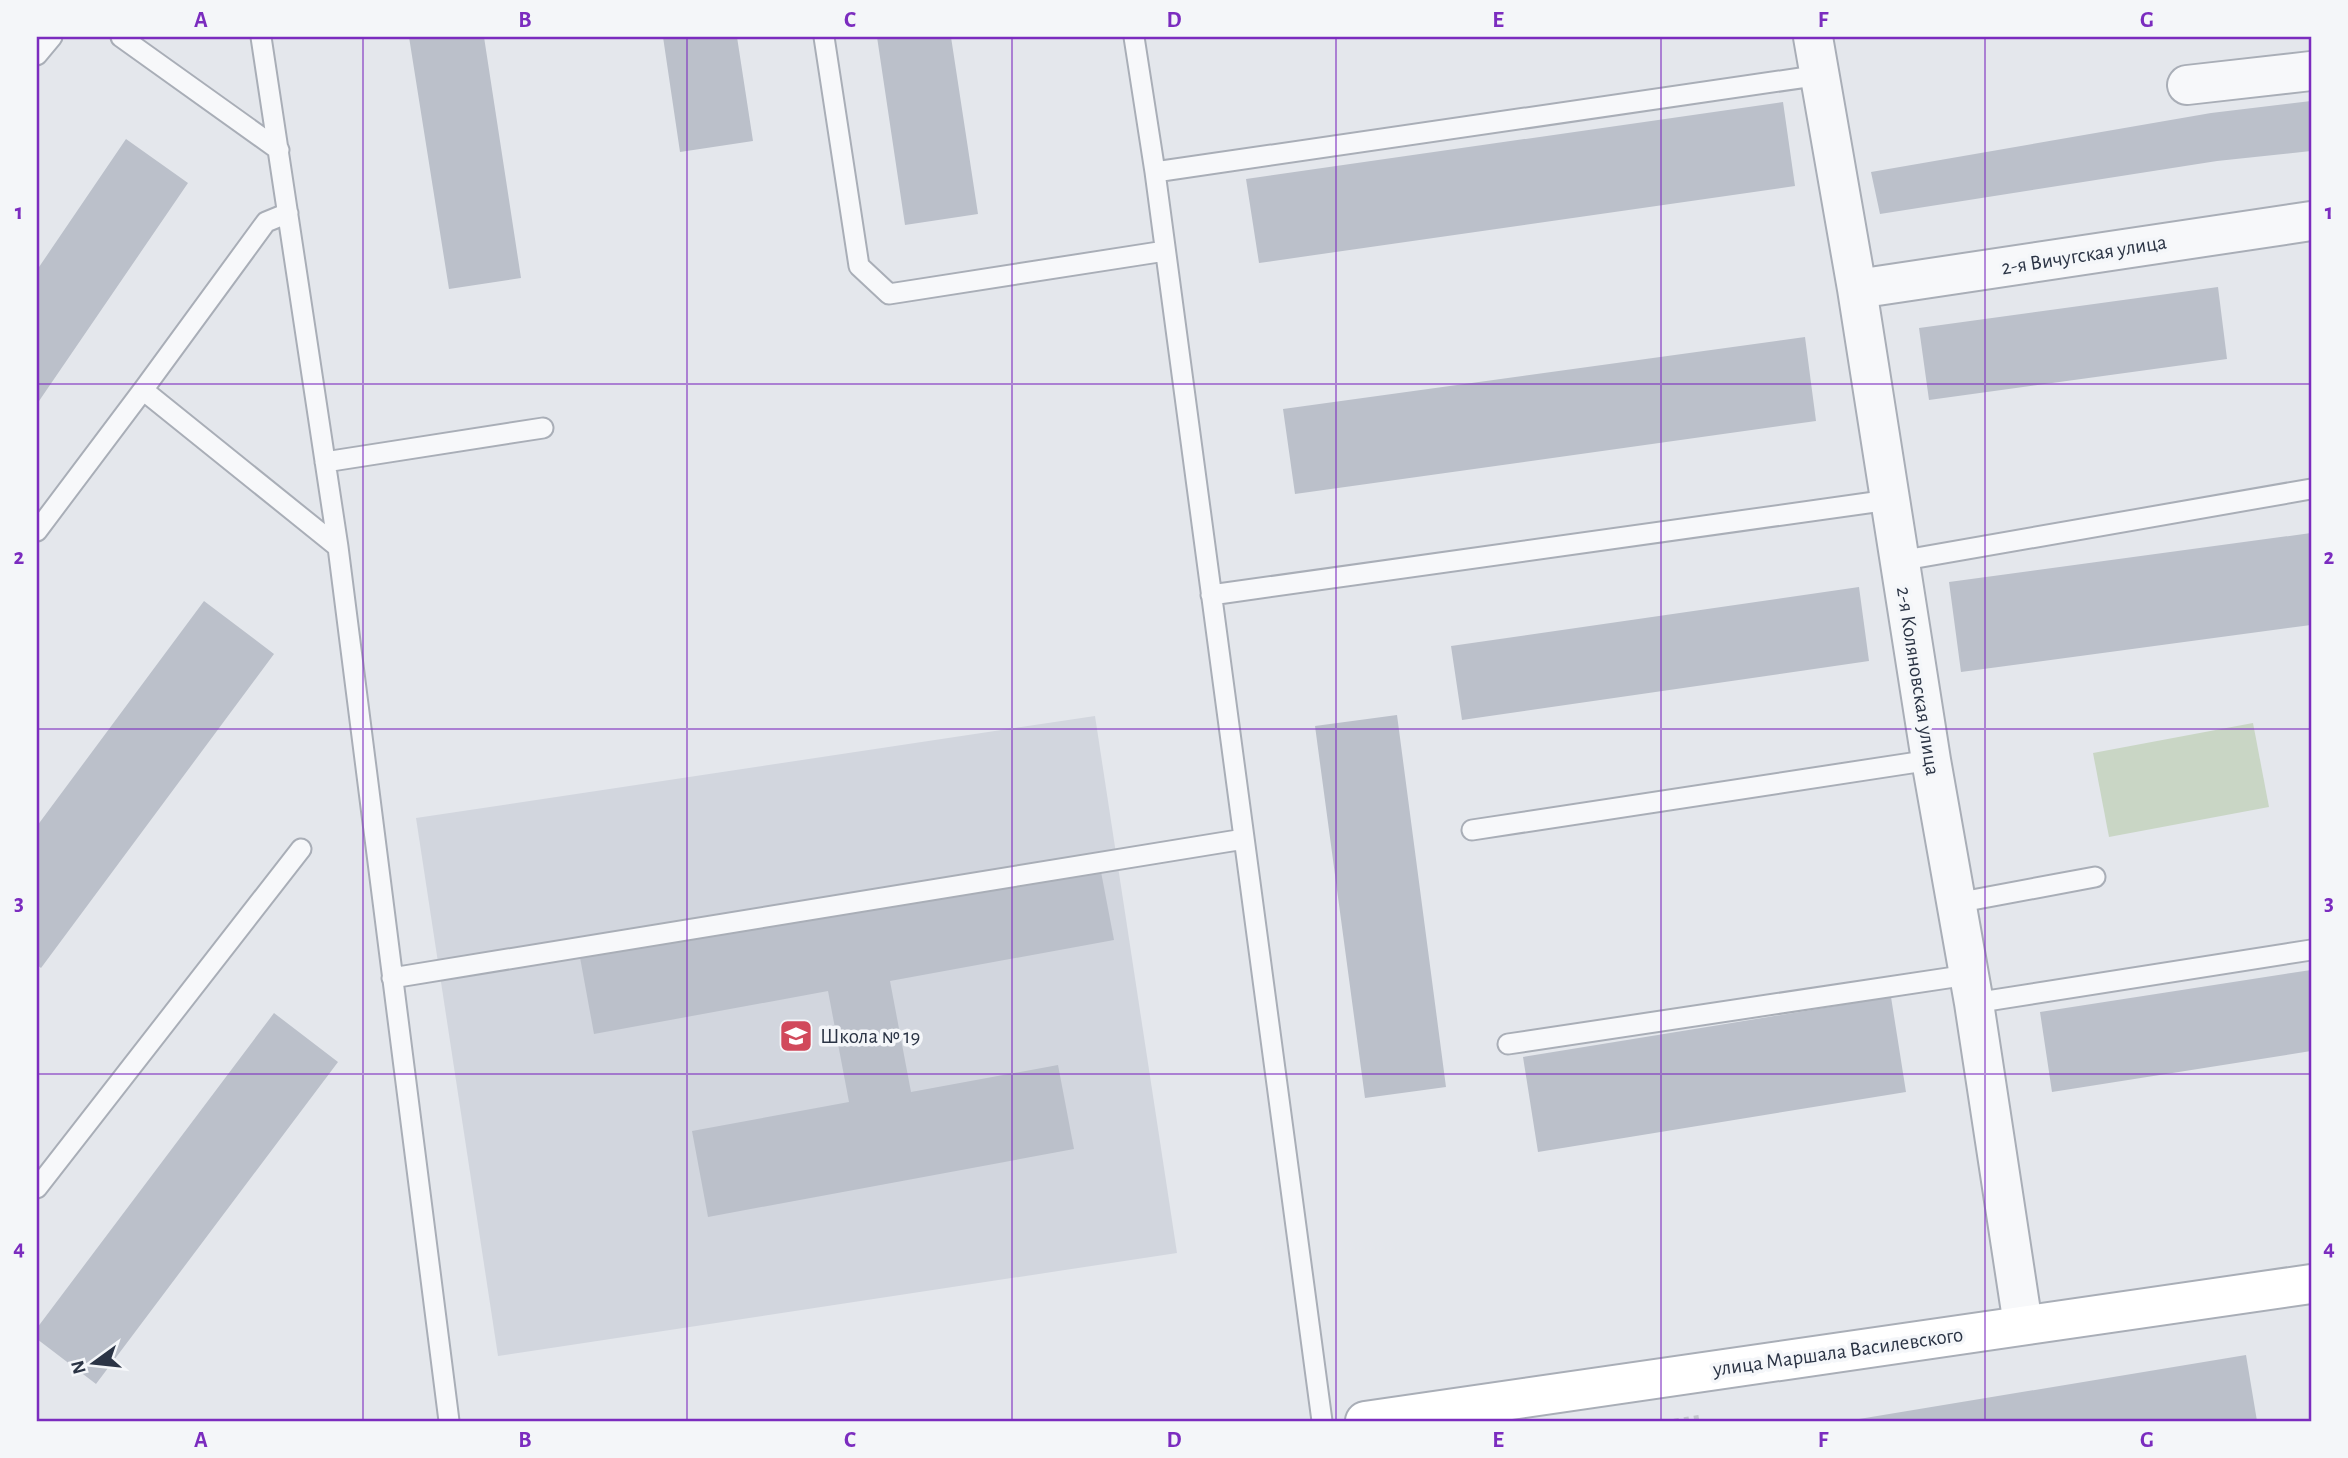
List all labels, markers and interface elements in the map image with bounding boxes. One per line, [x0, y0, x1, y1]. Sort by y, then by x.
text: A [194, 9, 208, 32]
text: B [518, 9, 532, 32]
text: C [844, 9, 856, 32]
text: D [1166, 9, 1182, 32]
text: E [1492, 9, 1504, 32]
text: F [1818, 9, 1829, 32]
text: G [2140, 9, 2154, 32]
text: 1 [15, 201, 23, 224]
text: 1 [2325, 201, 2333, 224]
street label: 2-я Вичугская улица [2000, 231, 2169, 278]
text: 2 [14, 546, 25, 569]
text: 2 [2324, 546, 2335, 569]
street label: 2-я Коляновская улица [1893, 585, 1943, 777]
text: 3 [14, 892, 24, 915]
text: 3 [2324, 892, 2334, 915]
school or university icon: Школа № 19 [777, 1017, 815, 1055]
place label: Школа № 19 [820, 1026, 920, 1047]
text: 4 [13, 1237, 25, 1260]
text: 4 [2323, 1237, 2335, 1260]
street label: улица Маршала Василевского [1711, 1324, 1964, 1380]
north arrow [60, 1328, 130, 1398]
text: N [68, 1358, 90, 1376]
text: A [194, 1429, 208, 1452]
text: B [518, 1429, 532, 1452]
text: C [844, 1429, 856, 1452]
text: D [1166, 1429, 1182, 1452]
text: E [1492, 1429, 1504, 1452]
text: F [1818, 1429, 1829, 1452]
text: G [2140, 1429, 2154, 1452]

